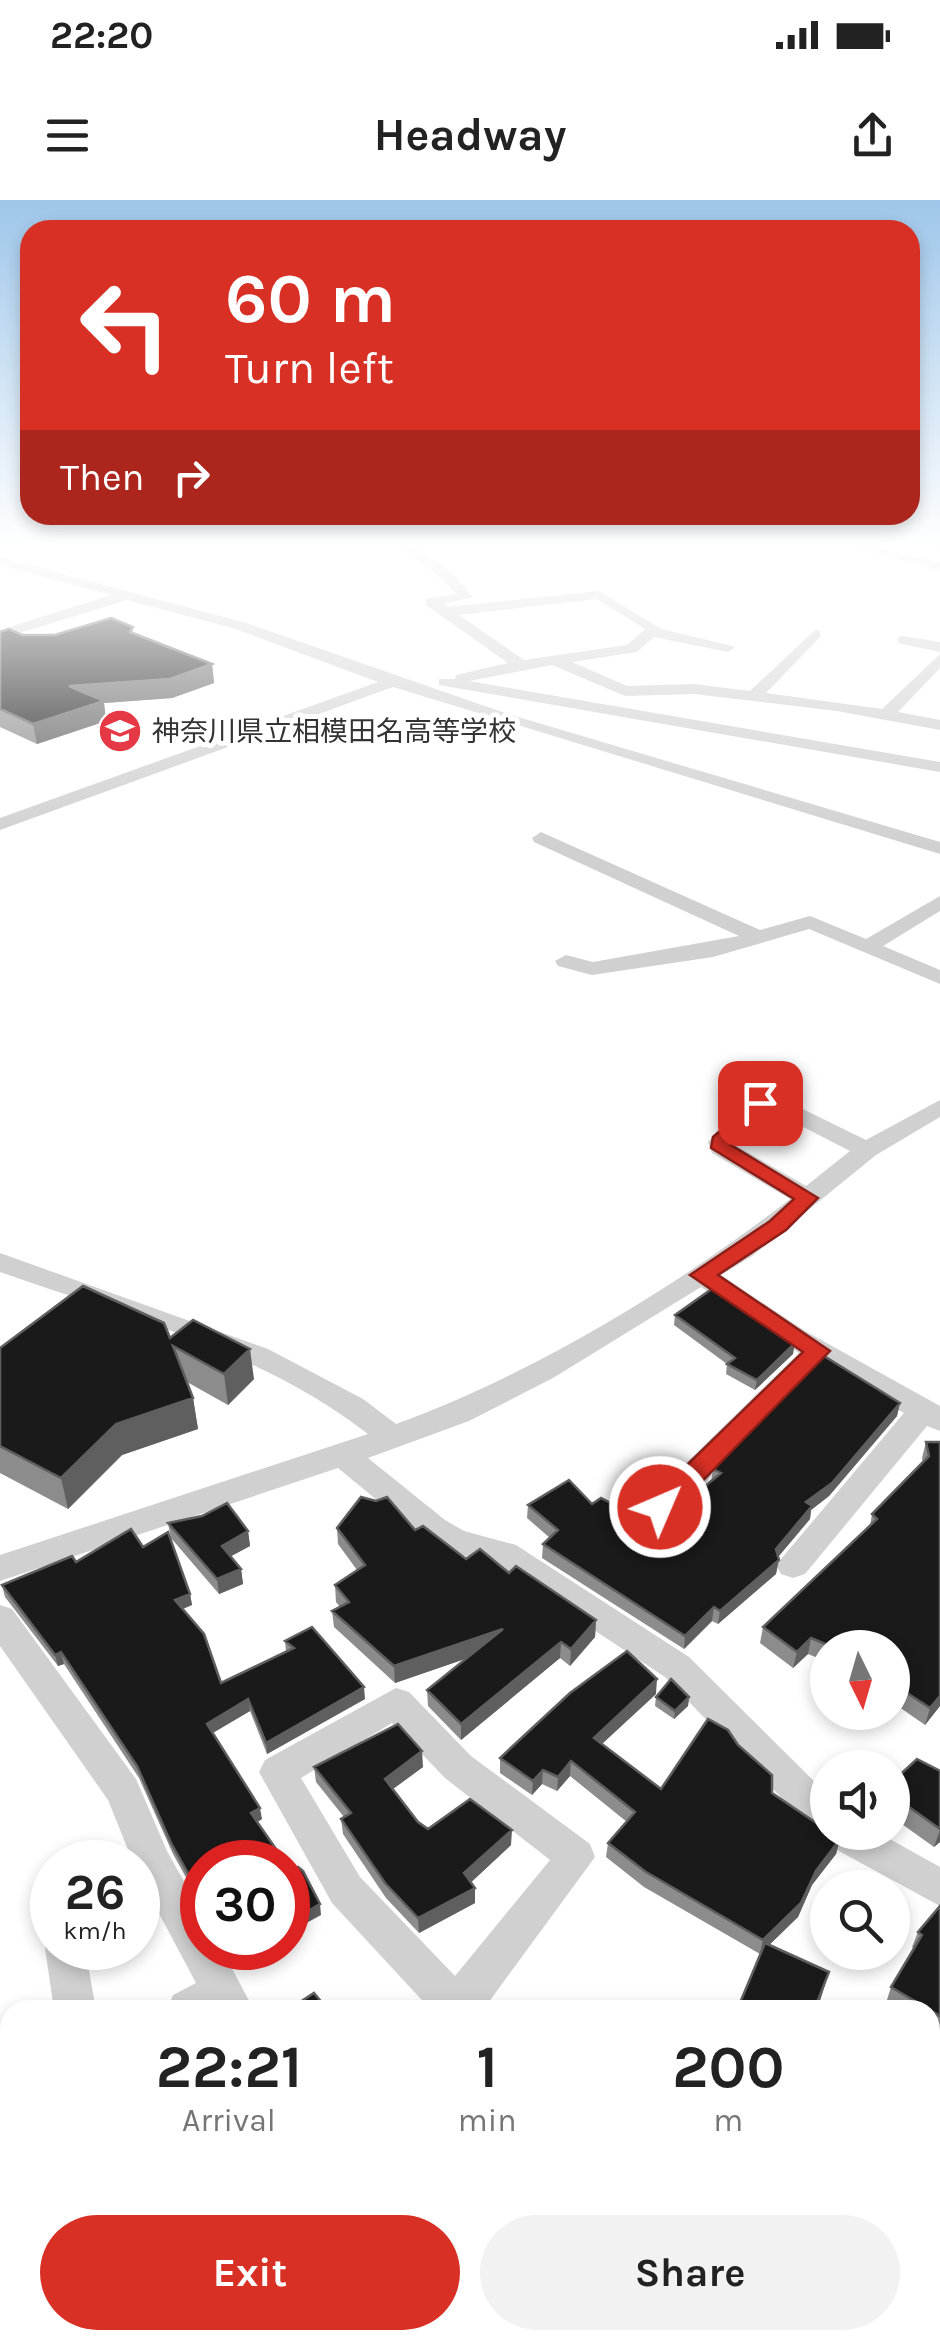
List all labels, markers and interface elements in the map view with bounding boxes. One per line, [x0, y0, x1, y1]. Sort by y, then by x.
text: 22:20 [50, 13, 153, 58]
icon: menu [40, 108, 95, 163]
icon: share [845, 108, 900, 163]
text: Headway [374, 109, 566, 161]
text: 60 m [225, 258, 396, 340]
icon: left [60, 260, 190, 390]
text: Turn left [225, 342, 394, 394]
icon: right [164, 450, 219, 505]
text: Then [60, 455, 144, 500]
school or university icon: 神奈川県立相模田名高等学校 [97, 708, 143, 754]
place label: 神奈川県立相模田名高等学校 [152, 715, 516, 748]
pin [718, 1061, 803, 1146]
icon: arrive [733, 1076, 788, 1131]
position arrow [608, 1455, 712, 1559]
north arrow [810, 1630, 910, 1730]
map controls [810, 1630, 910, 1970]
button: sound [810, 1750, 910, 1850]
speed limit sign: 30 [180, 1840, 310, 1970]
text: 26 [65, 1863, 125, 1922]
button: search [810, 1870, 910, 1970]
text: km/h [63, 1916, 127, 1945]
text: 22:21 [156, 2032, 302, 2102]
text: 1 [476, 2032, 498, 2102]
text: 200 [672, 2032, 784, 2102]
text: Arrival [182, 2102, 276, 2139]
text: min [458, 2102, 517, 2139]
text: m [713, 2102, 743, 2139]
button: Exit [40, 2215, 460, 2330]
button: Share [480, 2215, 900, 2330]

